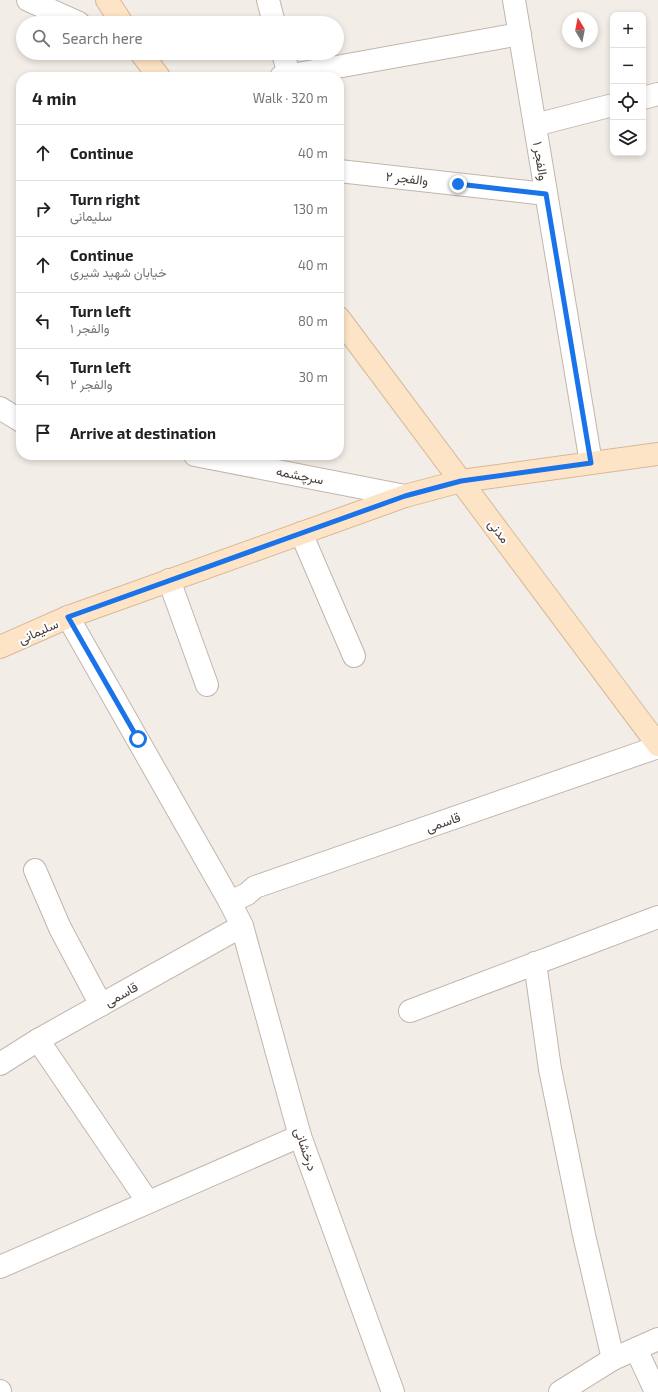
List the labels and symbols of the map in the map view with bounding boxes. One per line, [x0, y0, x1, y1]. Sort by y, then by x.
north arrow [562, 12, 598, 48]
street label: والفجر ۱ [529, 140, 552, 182]
street label: والفجر ۲ [385, 168, 429, 189]
route end [449, 175, 467, 193]
street label: سرچشمه [274, 463, 325, 489]
street label: مدنی [484, 516, 513, 547]
street label: سلیمانی [16, 615, 61, 648]
route start [129, 730, 147, 748]
street label: قاسمی [424, 809, 463, 836]
street label: قاسمی [102, 978, 141, 1011]
street label: درخشانی [290, 1125, 321, 1173]

